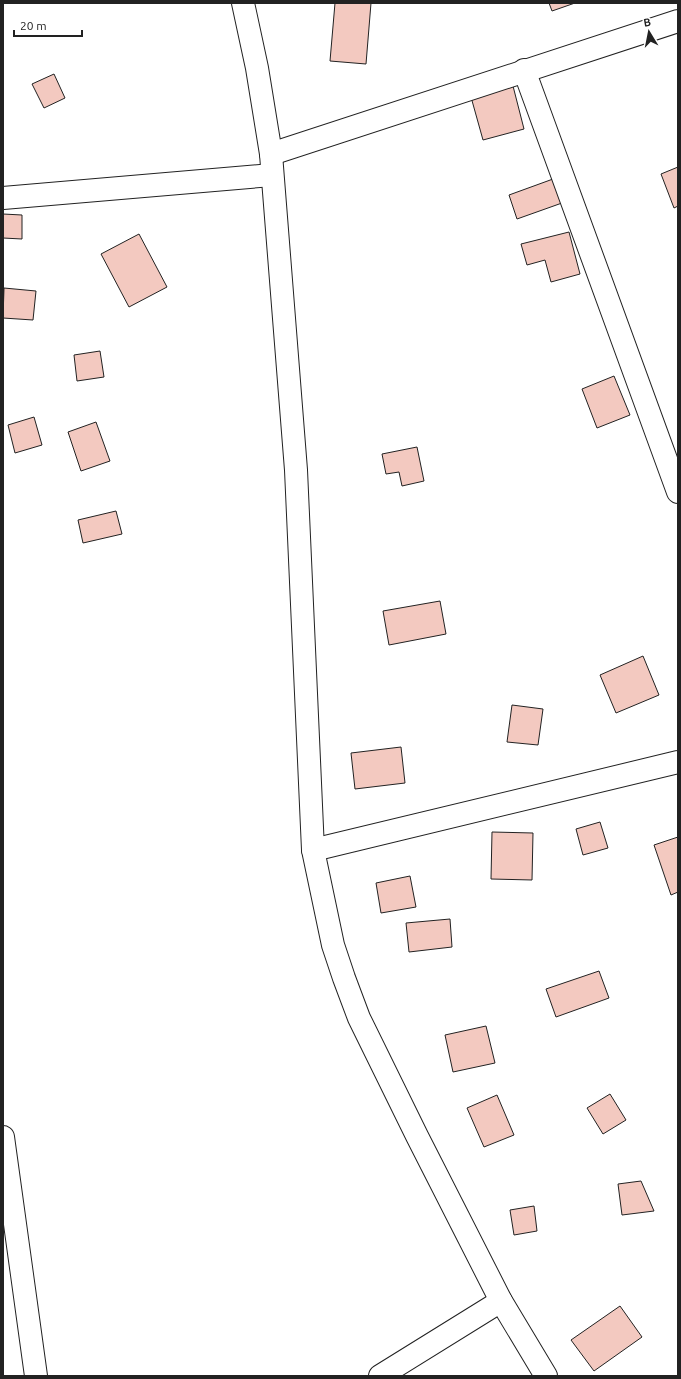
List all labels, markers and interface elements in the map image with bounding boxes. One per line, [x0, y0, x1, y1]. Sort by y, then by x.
scale bar [14, 12, 82, 38]
north arrow [629, 12, 669, 52]
text: B [643, 16, 652, 29]
text: 20 m [20, 19, 47, 32]

